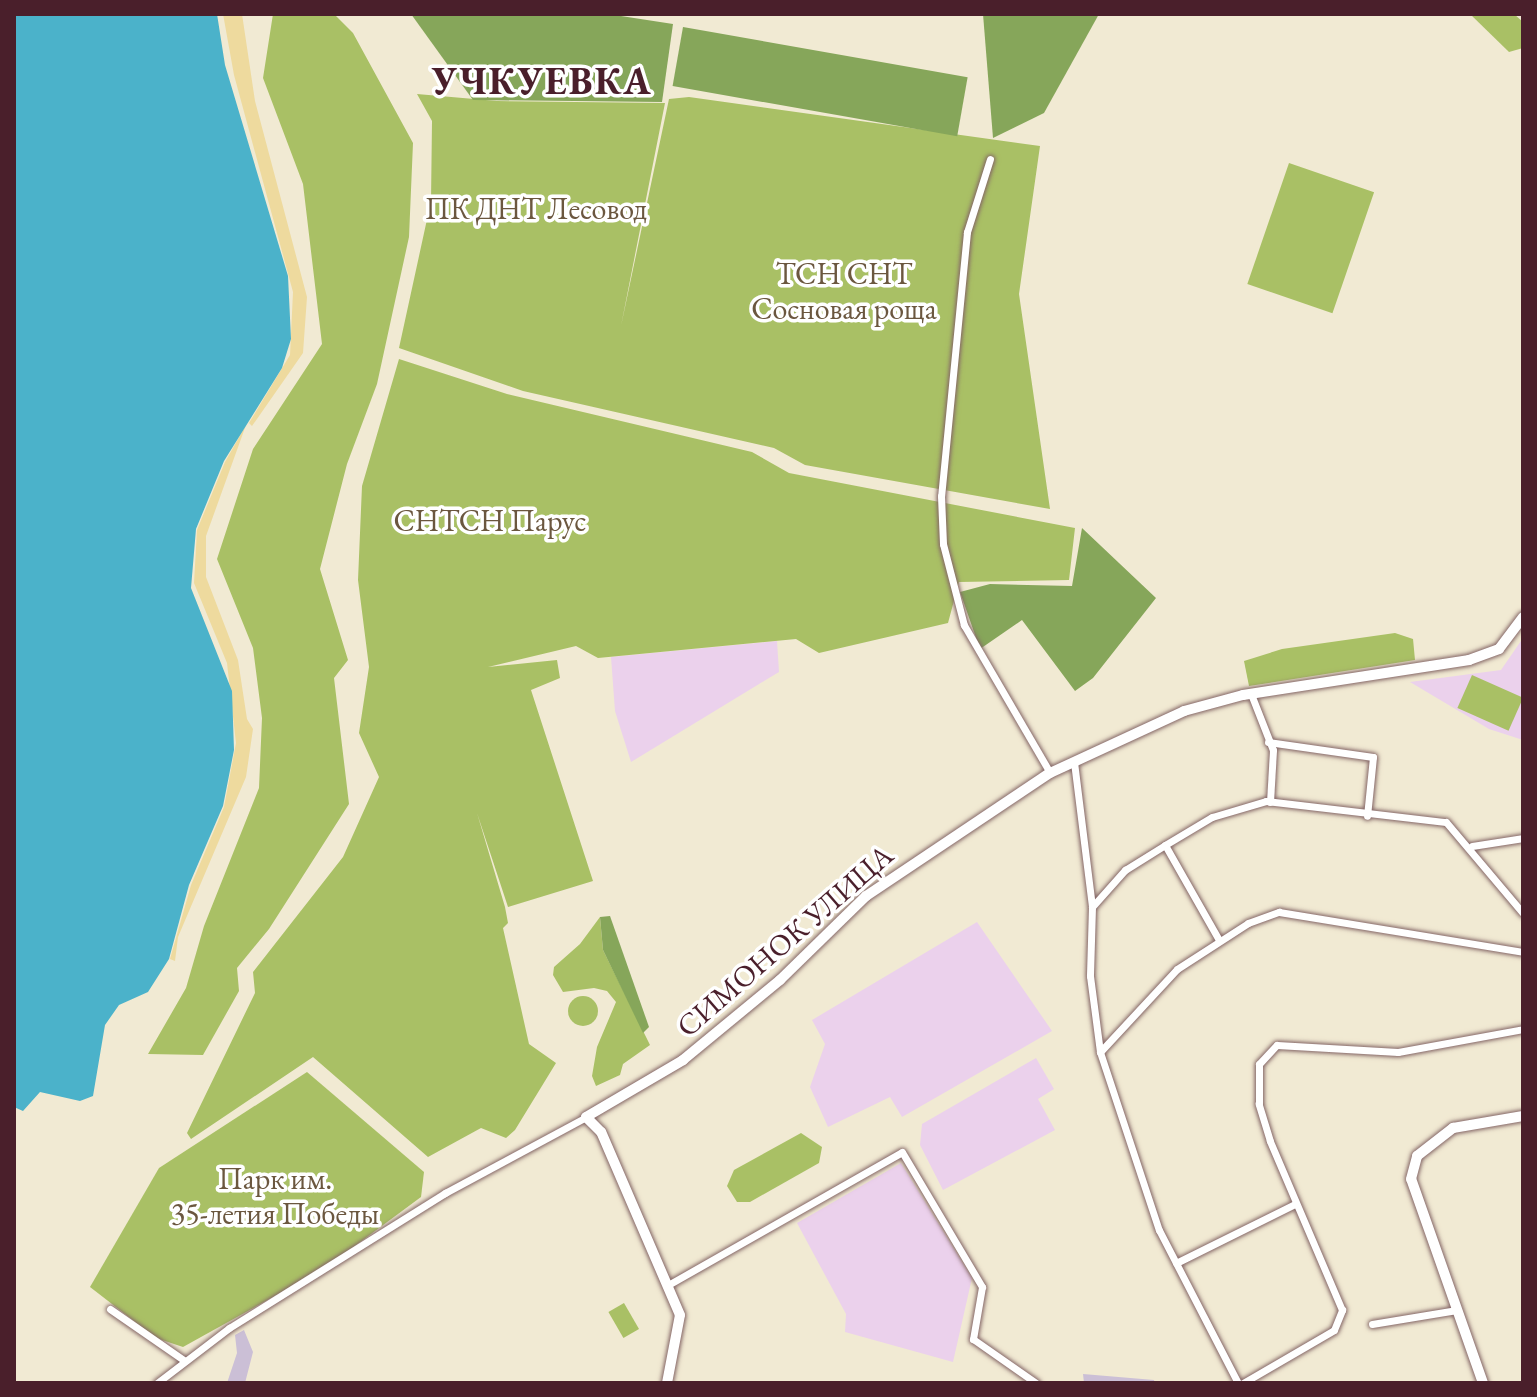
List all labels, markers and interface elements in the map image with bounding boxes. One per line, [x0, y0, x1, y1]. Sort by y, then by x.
district label: УЧКУЕВКА [431, 58, 653, 104]
park label: ПК ДНТ Лесовод [425, 191, 647, 227]
park label: ТСН СНТ Сосновая роща [751, 256, 937, 326]
park label: СНТСН Парус [394, 503, 586, 539]
street label: СИМОНОК УЛИЦА [669, 837, 901, 1045]
park label: Парк им. 35-летия Победы [171, 1161, 379, 1232]

